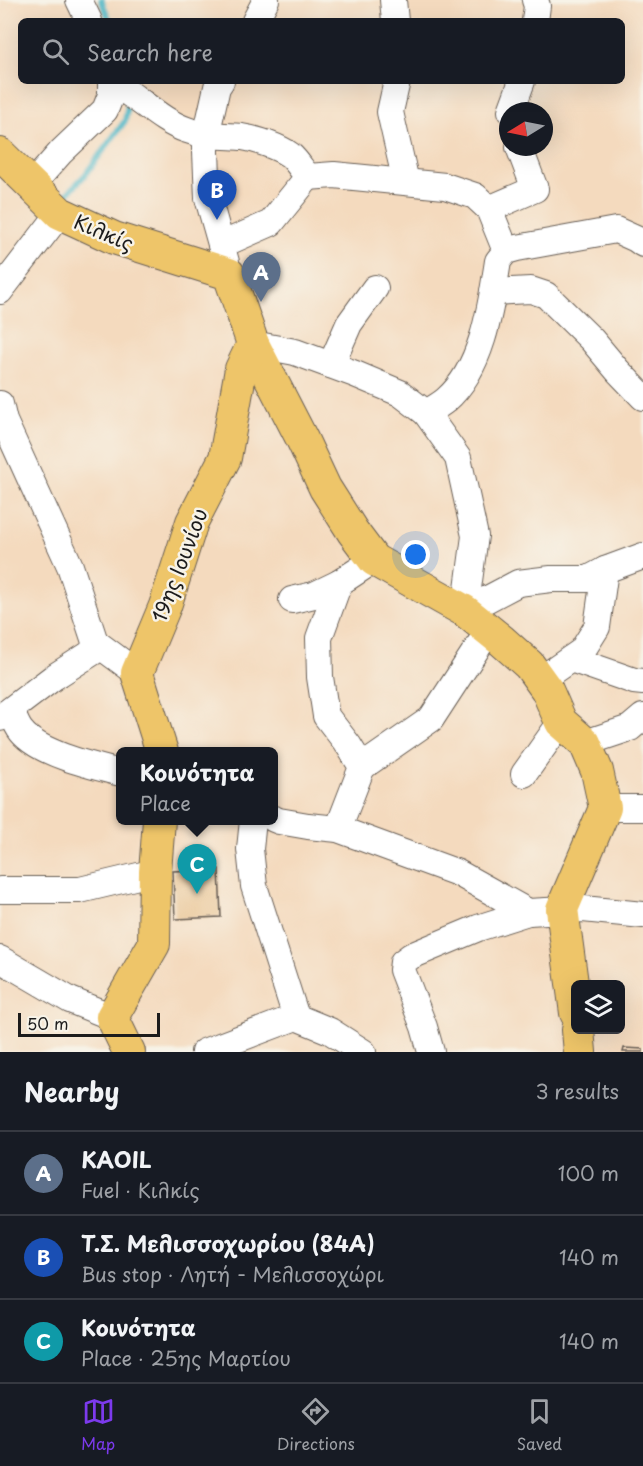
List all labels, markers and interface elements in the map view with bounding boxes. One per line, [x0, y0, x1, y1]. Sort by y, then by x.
search box [18, 18, 625, 84]
icon: search [39, 35, 72, 68]
text: Search here [87, 35, 213, 68]
north arrow [499, 102, 553, 156]
pin: B [198, 170, 236, 220]
street label: Κιλκίς [70, 206, 138, 258]
pin: A [242, 252, 280, 302]
street label: 19ης Ιουνίου [144, 504, 214, 626]
your location [401, 540, 430, 569]
popup [116, 747, 278, 825]
text: Κοινότητα [140, 755, 254, 788]
text: Place [140, 788, 191, 818]
pin: C [178, 844, 216, 894]
map controls [571, 980, 625, 1034]
button: layers [571, 980, 625, 1034]
scale bar [18, 1010, 160, 1038]
text: 50 m [27, 1011, 68, 1035]
text: Nearby [24, 1072, 119, 1111]
text: 3 results [536, 1076, 619, 1106]
text: KAOIL [81, 1142, 152, 1175]
text: A [36, 1158, 51, 1188]
text: 100 m [558, 1158, 619, 1188]
text: Fuel · Κιλκίς [81, 1175, 200, 1205]
text: Τ.Σ. Μελισσοχωρίου (84Α) [81, 1226, 375, 1259]
text: B [37, 1242, 50, 1272]
text: 140 m [559, 1242, 619, 1272]
text: Bus stop · Λητή - Μελισσοχώρι [81, 1259, 384, 1289]
text: Κοινότητα [81, 1310, 196, 1343]
text: C [36, 1326, 51, 1356]
text: 140 m [559, 1326, 619, 1356]
text: Place · 25ης Μαρτίου [81, 1343, 291, 1373]
tab: Map [81, 1395, 115, 1455]
tab: Directions [277, 1395, 355, 1455]
tab: Saved [517, 1395, 562, 1455]

